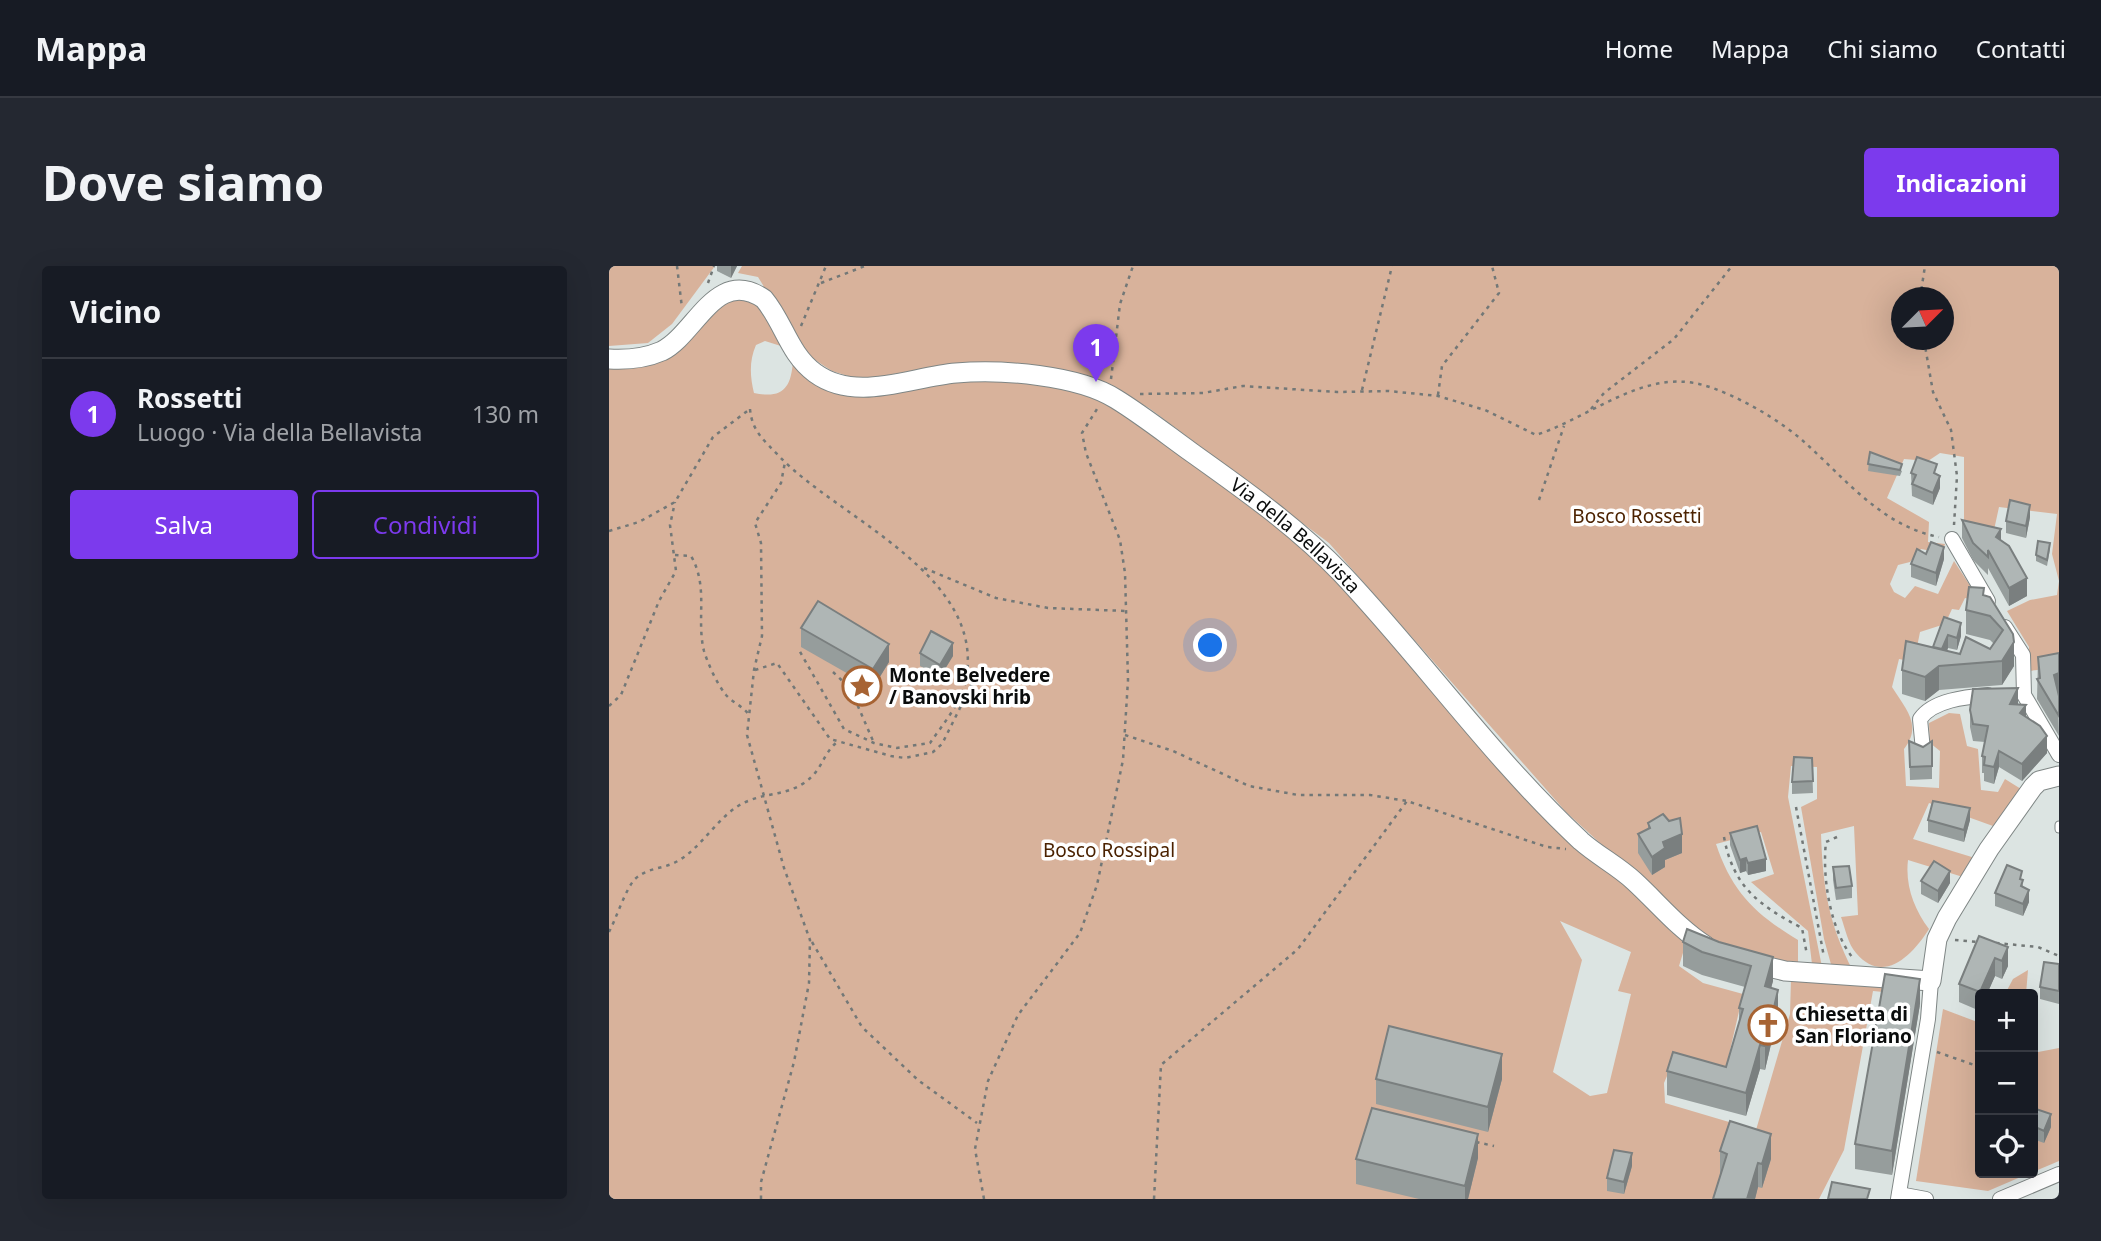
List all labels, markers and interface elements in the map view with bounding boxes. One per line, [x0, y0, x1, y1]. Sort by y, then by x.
text: Mappa [35, 26, 147, 71]
text: Home [1605, 32, 1673, 65]
text: Mappa [1711, 32, 1789, 65]
text: Chi siamo [1827, 32, 1938, 65]
text: Contatti [1976, 32, 2066, 65]
button: Indicazioni [1864, 148, 2059, 217]
text: Dove siamo [42, 149, 325, 215]
north arrow [1891, 287, 1954, 350]
text: Vicino [70, 291, 161, 332]
pin: 1 [1073, 324, 1119, 382]
text: Rossetti [137, 380, 242, 416]
text: 1 [86, 398, 100, 430]
text: 130 m [472, 398, 539, 430]
text: Luogo · Via della Bellavista [137, 416, 422, 448]
street label: Via della Bellavista [1225, 472, 1366, 599]
button: Salva [70, 490, 298, 559]
button: Condividi [312, 490, 539, 559]
park label: Bosco Rossetti [1572, 503, 1702, 529]
your location [1193, 628, 1227, 662]
place label: Monte Belvedere / Banovski hrib [889, 662, 1050, 710]
place icon: Monte Belvedere / Banovski hrib [841, 665, 883, 707]
park label: Bosco Rossipal [1043, 837, 1175, 863]
map controls [1975, 989, 2038, 1178]
button: + [1975, 989, 2038, 1052]
place label: Chiesetta di San Floriano [1795, 1001, 1912, 1049]
church icon: Chiesetta di San Floriano [1747, 1004, 1789, 1046]
button: − [1975, 1052, 2038, 1115]
button: locate [1975, 1115, 2038, 1178]

